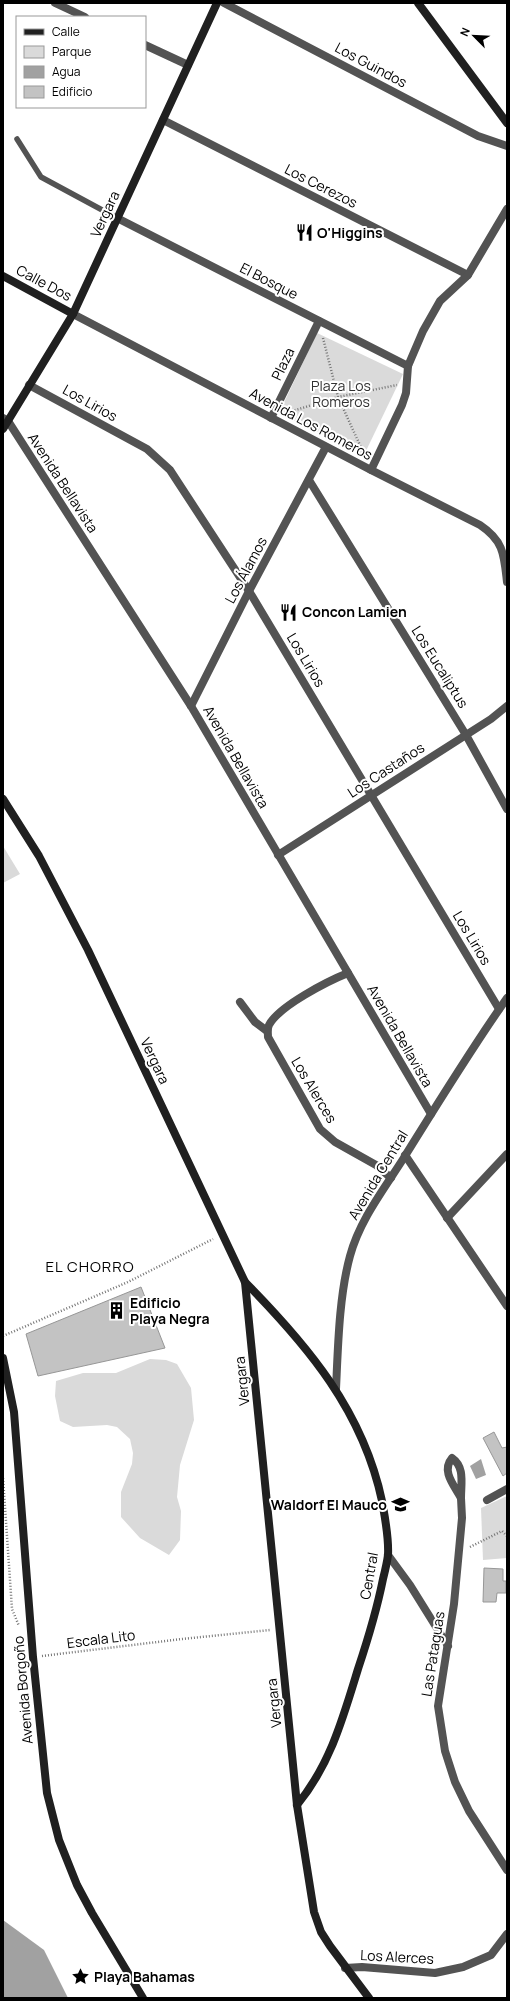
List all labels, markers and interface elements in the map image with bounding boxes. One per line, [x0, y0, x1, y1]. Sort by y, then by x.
legend [16, 16, 146, 108]
north arrow [454, 16, 494, 56]
text: Calle [52, 23, 80, 40]
text: N [456, 25, 473, 38]
street label: Los Guindos [332, 38, 411, 92]
text: Parque [52, 43, 91, 60]
text: Agua [52, 63, 81, 80]
text: Edificio [52, 83, 92, 100]
street label: Los Cerezos [282, 159, 361, 212]
street label: Vergara [86, 187, 124, 240]
restaurant icon: O'Higgins [294, 223, 314, 243]
place label: O'Higgins [317, 223, 383, 242]
street label: El Bosque [237, 258, 302, 303]
street label: Calle Dos [13, 260, 75, 305]
street label: Plaza [266, 344, 299, 383]
park label: Plaza Los Romeros [311, 376, 371, 411]
street label: Los Lirios [59, 380, 121, 425]
street label: Avenida Los Romeros [246, 383, 376, 464]
street label: Avenida Bellavista [24, 429, 103, 536]
street label: Los Álamos [220, 533, 271, 606]
restaurant icon: Concon Lamien [279, 602, 299, 622]
place label: Concon Lamien [302, 602, 407, 621]
street label: Los Eucaliptus [408, 622, 473, 711]
street label: Los Lirios [283, 629, 330, 690]
street label: Avenida Bellavista [199, 702, 274, 812]
street label: Los Castaños [344, 738, 428, 801]
street label: Los Lirios [449, 907, 496, 968]
street label: Avenida Bellavista [363, 981, 438, 1091]
street label: Vergara [136, 1034, 174, 1087]
street label: Los Alerces [287, 1053, 342, 1126]
street label: Avenida Central [343, 1126, 412, 1223]
district label: EL CHORRO [45, 1256, 135, 1277]
place label: Edificio Playa Negra [130, 1293, 210, 1328]
building icon: Edificio Playa Negra [107, 1301, 127, 1321]
street label: Vergara [229, 1356, 254, 1406]
place label: Waldorf El Mauco [271, 1495, 387, 1514]
school or university icon: Waldorf El Mauco [390, 1495, 410, 1515]
street label: Central [355, 1551, 382, 1601]
street label: Las Pataguas [416, 1610, 449, 1698]
street label: Escala Lito [66, 1625, 136, 1652]
street label: Avenida Borgoño [8, 1635, 37, 1745]
street label: Vergara [261, 1678, 286, 1728]
street label: Los Alerces [360, 1945, 434, 1968]
place icon: Playa Bahamas [71, 1967, 91, 1987]
place label: Playa Bahamas [94, 1967, 195, 1986]

